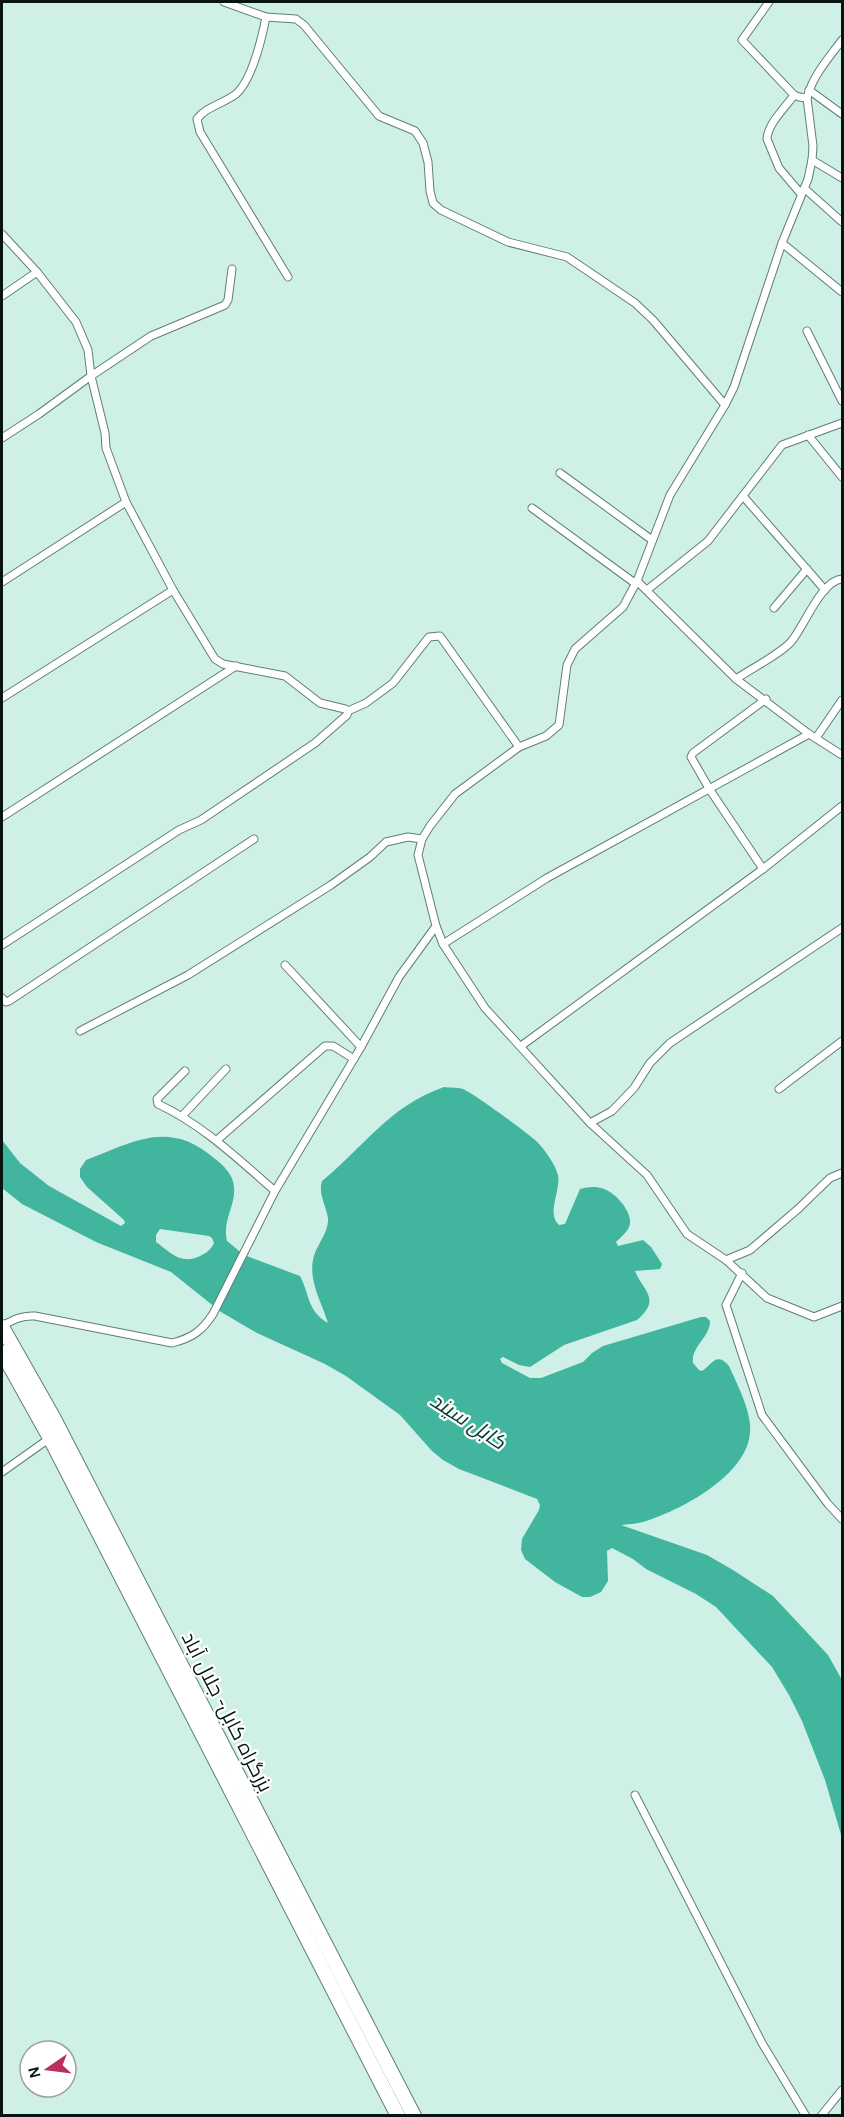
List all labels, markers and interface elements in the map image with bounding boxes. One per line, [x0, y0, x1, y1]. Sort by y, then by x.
water label: کابل سيند [425, 1388, 510, 1455]
street label: بزرگراه کابل- جلال آباد [176, 1628, 277, 1796]
north arrow [18, 2039, 78, 2099]
text: N [23, 2065, 45, 2080]

